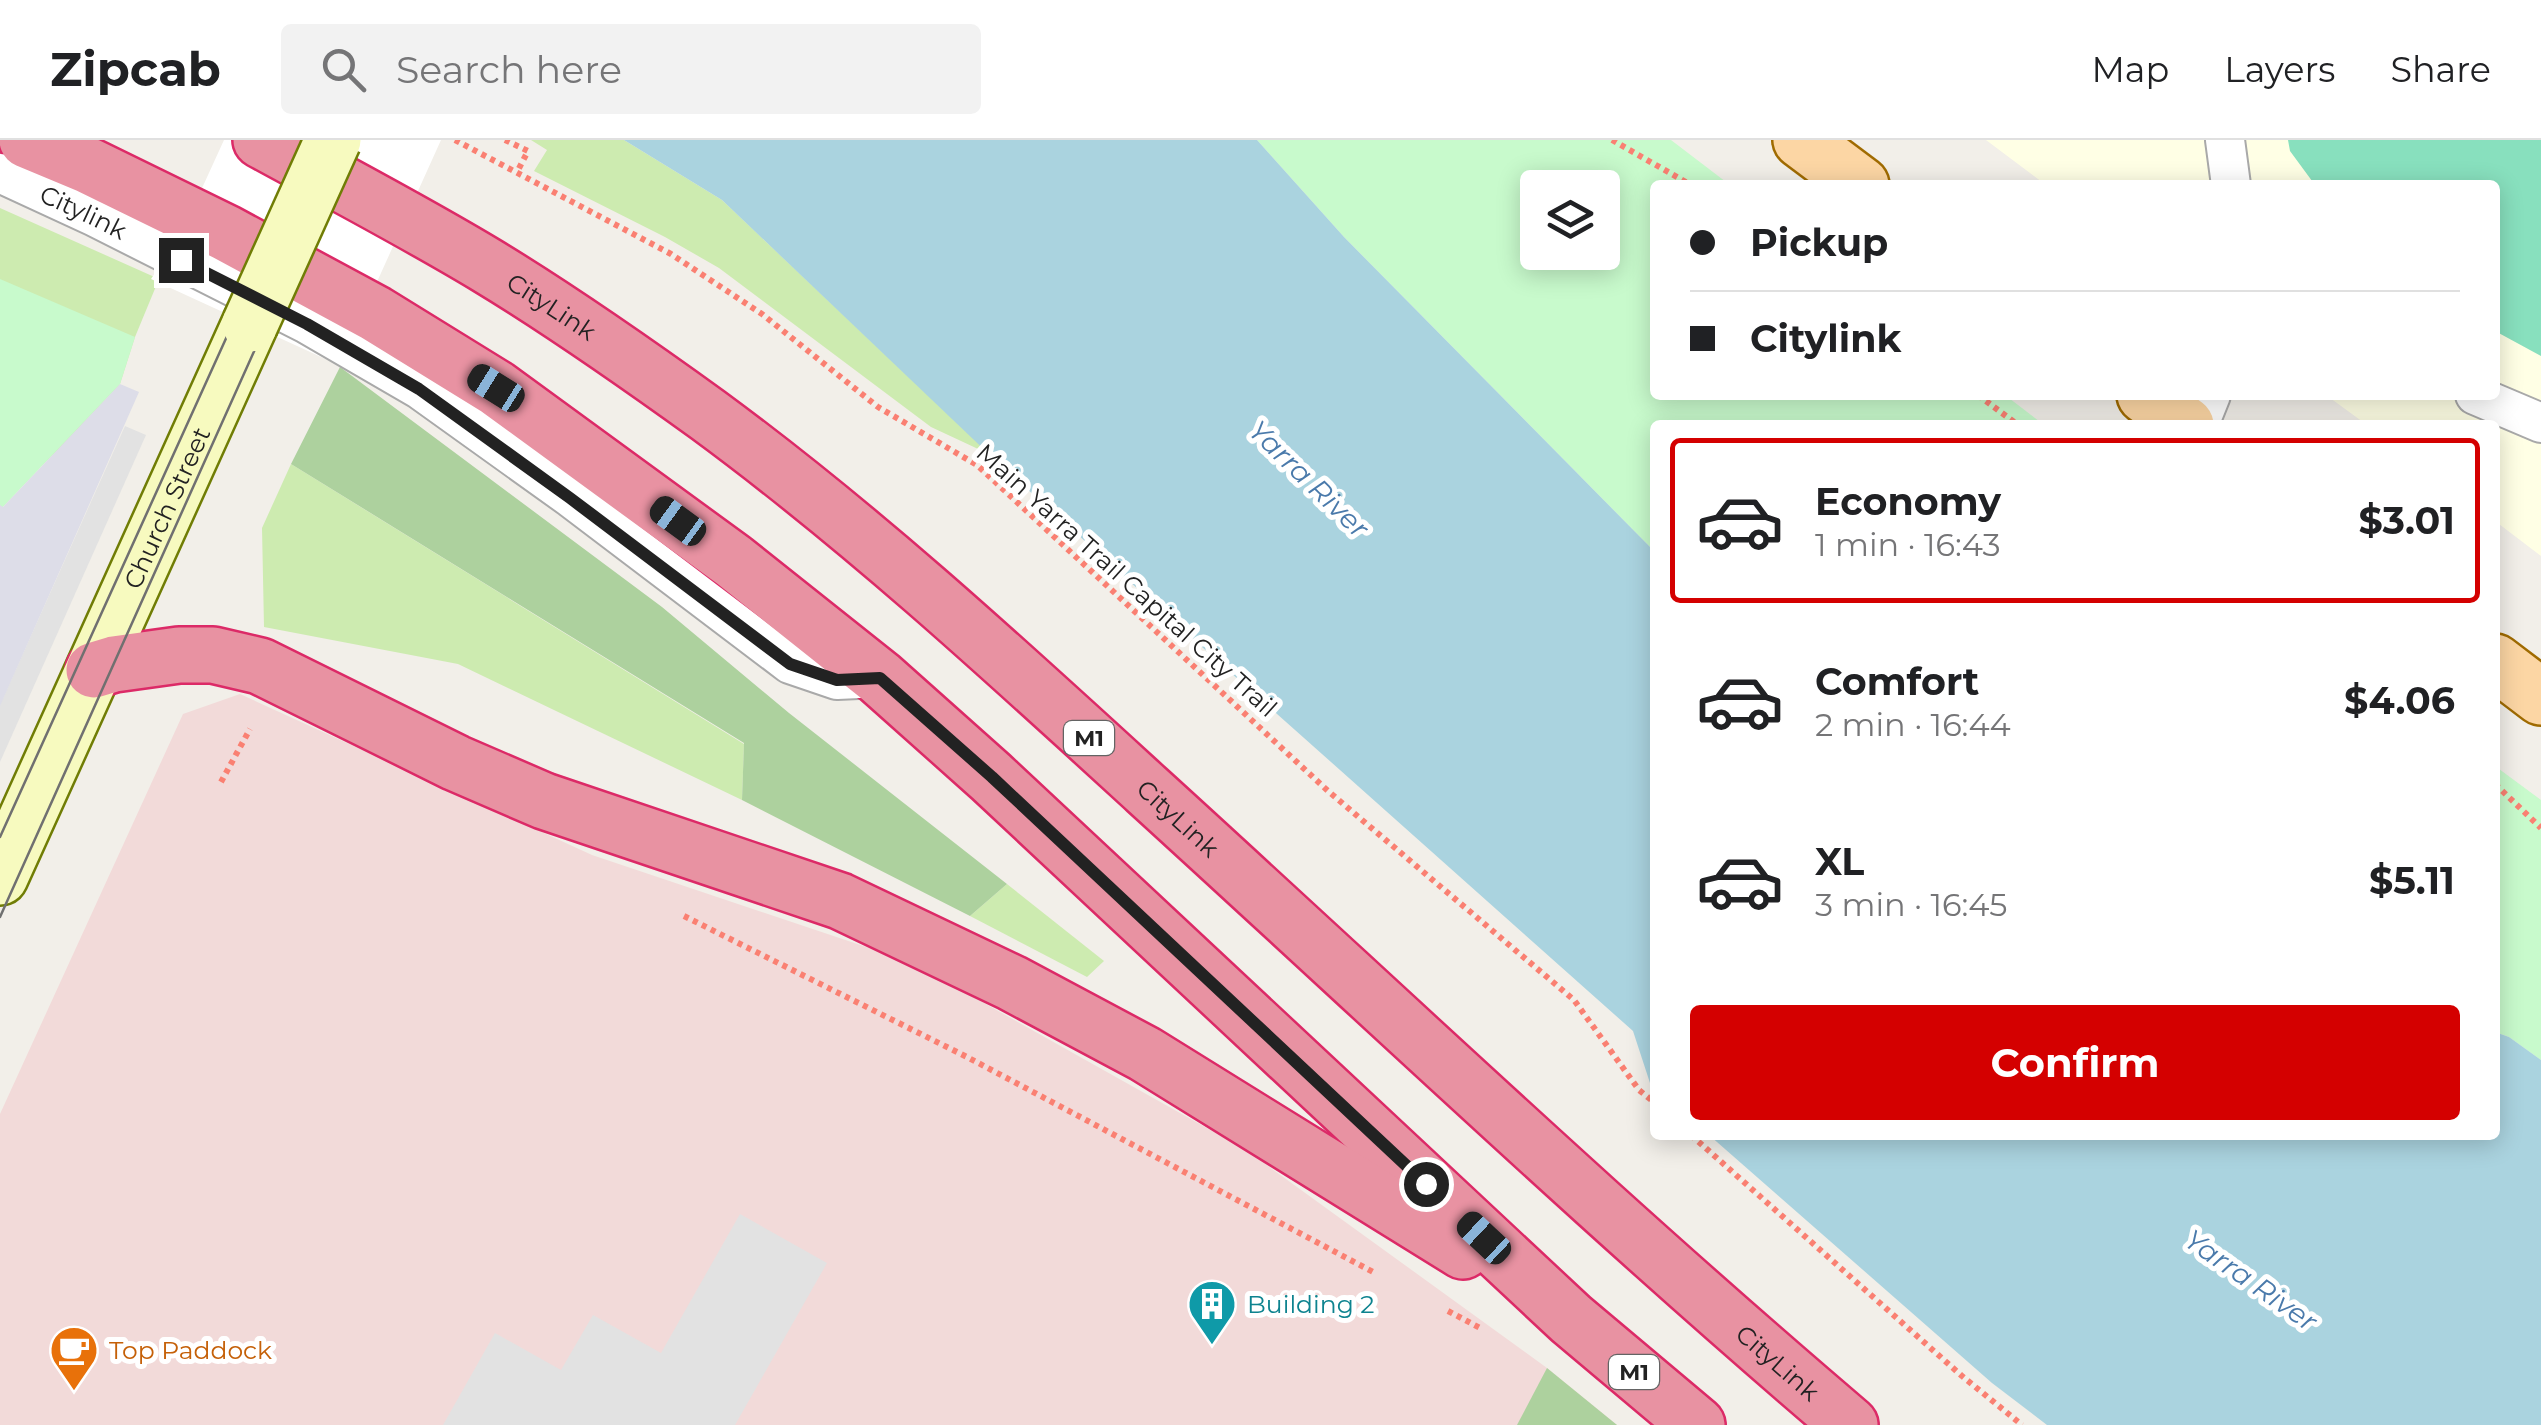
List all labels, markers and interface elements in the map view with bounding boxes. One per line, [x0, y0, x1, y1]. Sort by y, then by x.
search box [281, 24, 981, 114]
text: Zipcab [50, 40, 221, 98]
icon: search [316, 42, 371, 97]
text: Search here [396, 46, 622, 93]
text: Map [2091, 48, 2169, 91]
text: Layers [2224, 48, 2335, 91]
text: Share [2390, 48, 2491, 91]
map controls [1520, 170, 1620, 270]
button: layers [1520, 170, 1620, 270]
street label: Citylink [35, 179, 132, 246]
text: Pickup [1750, 219, 1888, 266]
route end [159, 238, 204, 283]
street label: CityLink [501, 267, 602, 347]
text: Citylink [1750, 315, 1901, 362]
car [463, 359, 529, 417]
water label: Yarra River [1242, 413, 1377, 545]
street label: Church Street [117, 422, 216, 593]
street label: Main Yarra Trail Capital City Trail [971, 437, 1283, 723]
icon: car [1695, 476, 1785, 566]
text: Economy [1815, 478, 2001, 525]
car [645, 491, 711, 551]
text: $3.01 [2358, 497, 2455, 544]
text: 1 min · 16:43 [1815, 525, 2001, 564]
icon: car [1695, 656, 1785, 746]
text: Comfort [1815, 658, 1979, 705]
text: $4.06 [2344, 677, 2455, 724]
text: 2 min · 16:44 [1815, 705, 2011, 744]
road number: M1 [1064, 721, 1114, 755]
street label: CityLink [1131, 773, 1225, 863]
icon: car [1695, 836, 1785, 926]
text: XL [1815, 838, 1864, 885]
text: $5.11 [2369, 857, 2455, 904]
text: 3 min · 16:45 [1815, 885, 2007, 924]
button: Confirm [1690, 1005, 2460, 1120]
route start [1404, 1162, 1449, 1207]
car [1452, 1207, 1516, 1269]
water label: Yarra River [2178, 1222, 2325, 1339]
building icon: Building 2 [1186, 1278, 1238, 1346]
place label: Building 2 [1247, 1289, 1375, 1319]
street label: CityLink [1730, 1318, 1825, 1407]
cafe icon: Top Paddock [48, 1324, 100, 1392]
place label: Top Paddock [109, 1335, 272, 1365]
road number: M1 [1609, 1355, 1659, 1389]

